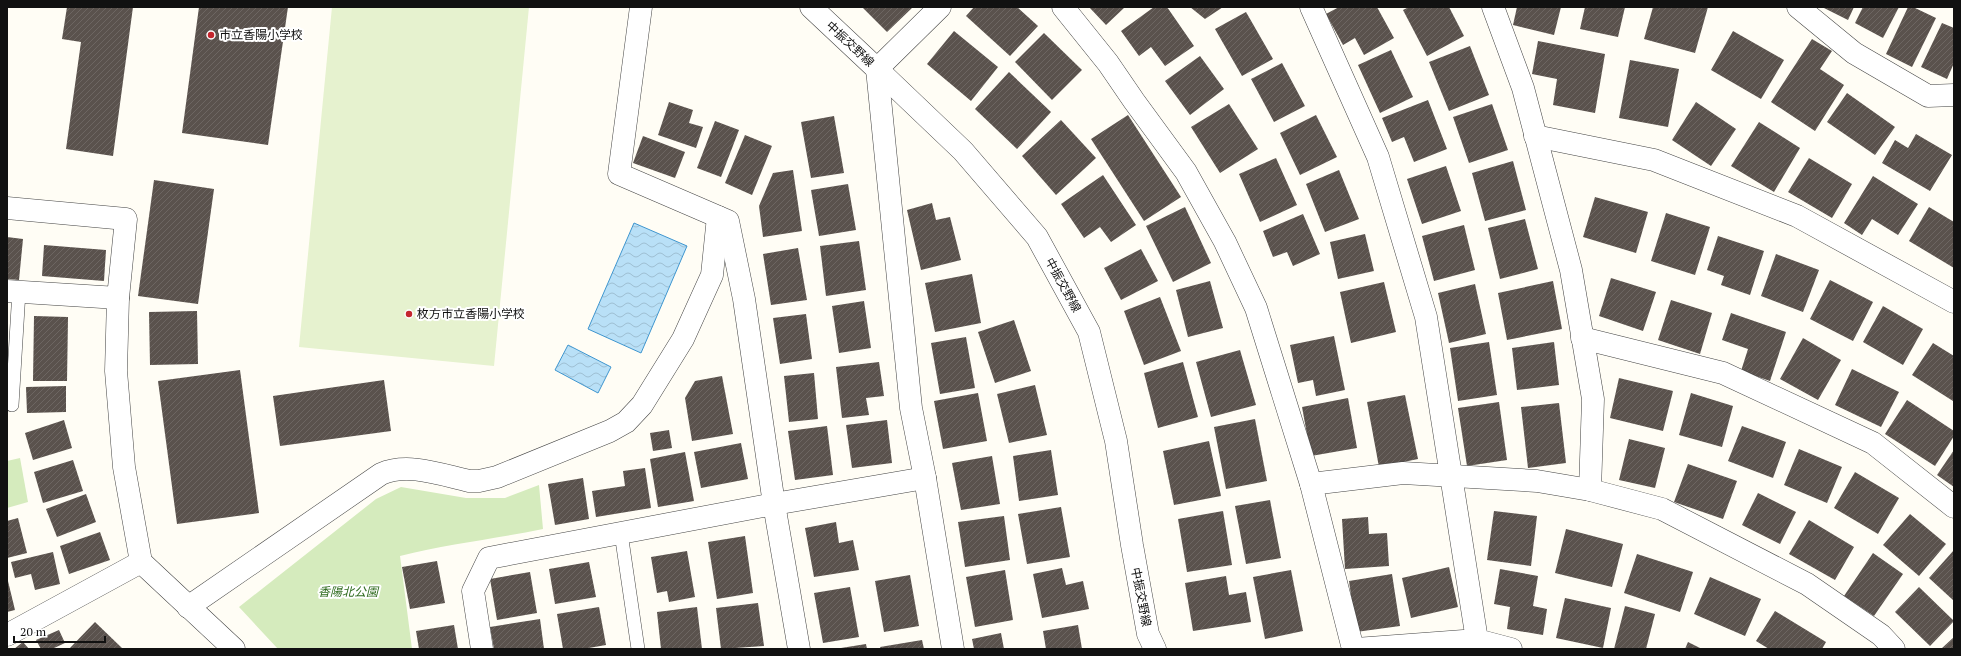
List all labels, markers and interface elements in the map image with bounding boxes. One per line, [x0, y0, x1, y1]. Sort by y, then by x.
street label: 中振交野線 [823, 18, 877, 70]
place label: 市立香陽小学校 [219, 27, 303, 42]
marker: 市立香陽小学校 [206, 30, 216, 40]
street label: 中振交野線 [1042, 255, 1085, 315]
place label: 枚方市立香陽小学校 [417, 306, 525, 321]
marker: 枚方市立香陽小学校 [404, 309, 414, 319]
street label: 中振交野線 [1128, 566, 1155, 628]
park label: 香陽北公園 [318, 584, 380, 599]
scale bar [14, 618, 105, 644]
text: 20 m [20, 624, 47, 639]

